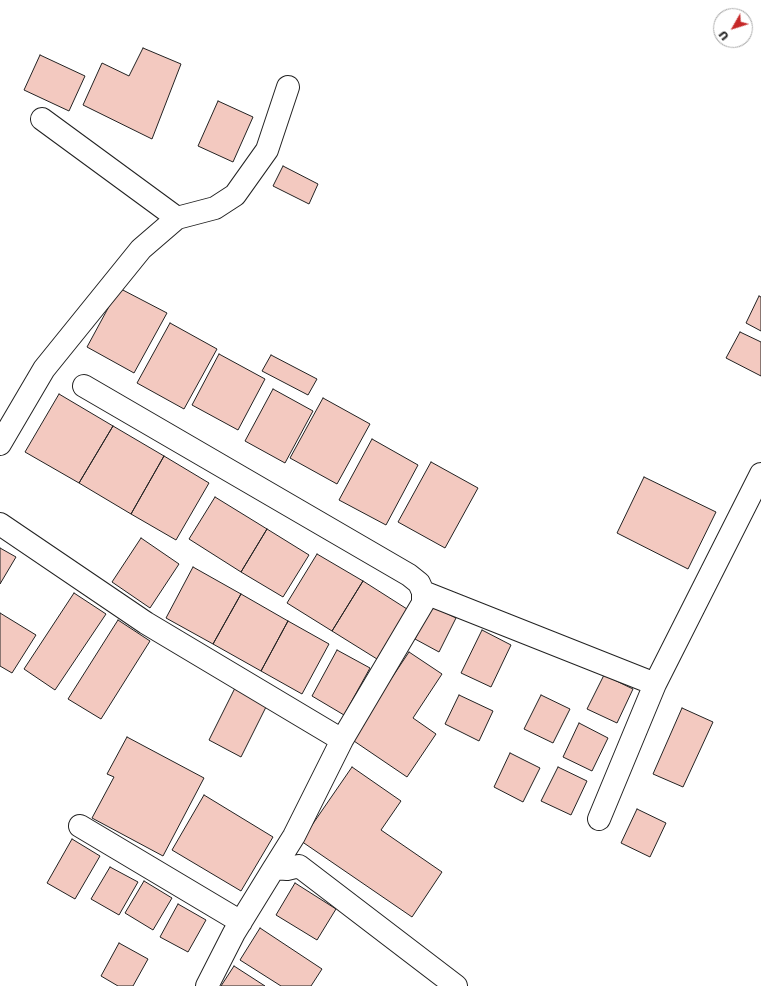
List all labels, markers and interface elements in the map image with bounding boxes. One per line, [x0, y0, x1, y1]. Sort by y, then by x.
north arrow [713, 8, 753, 48]
text: U [716, 28, 732, 43]

